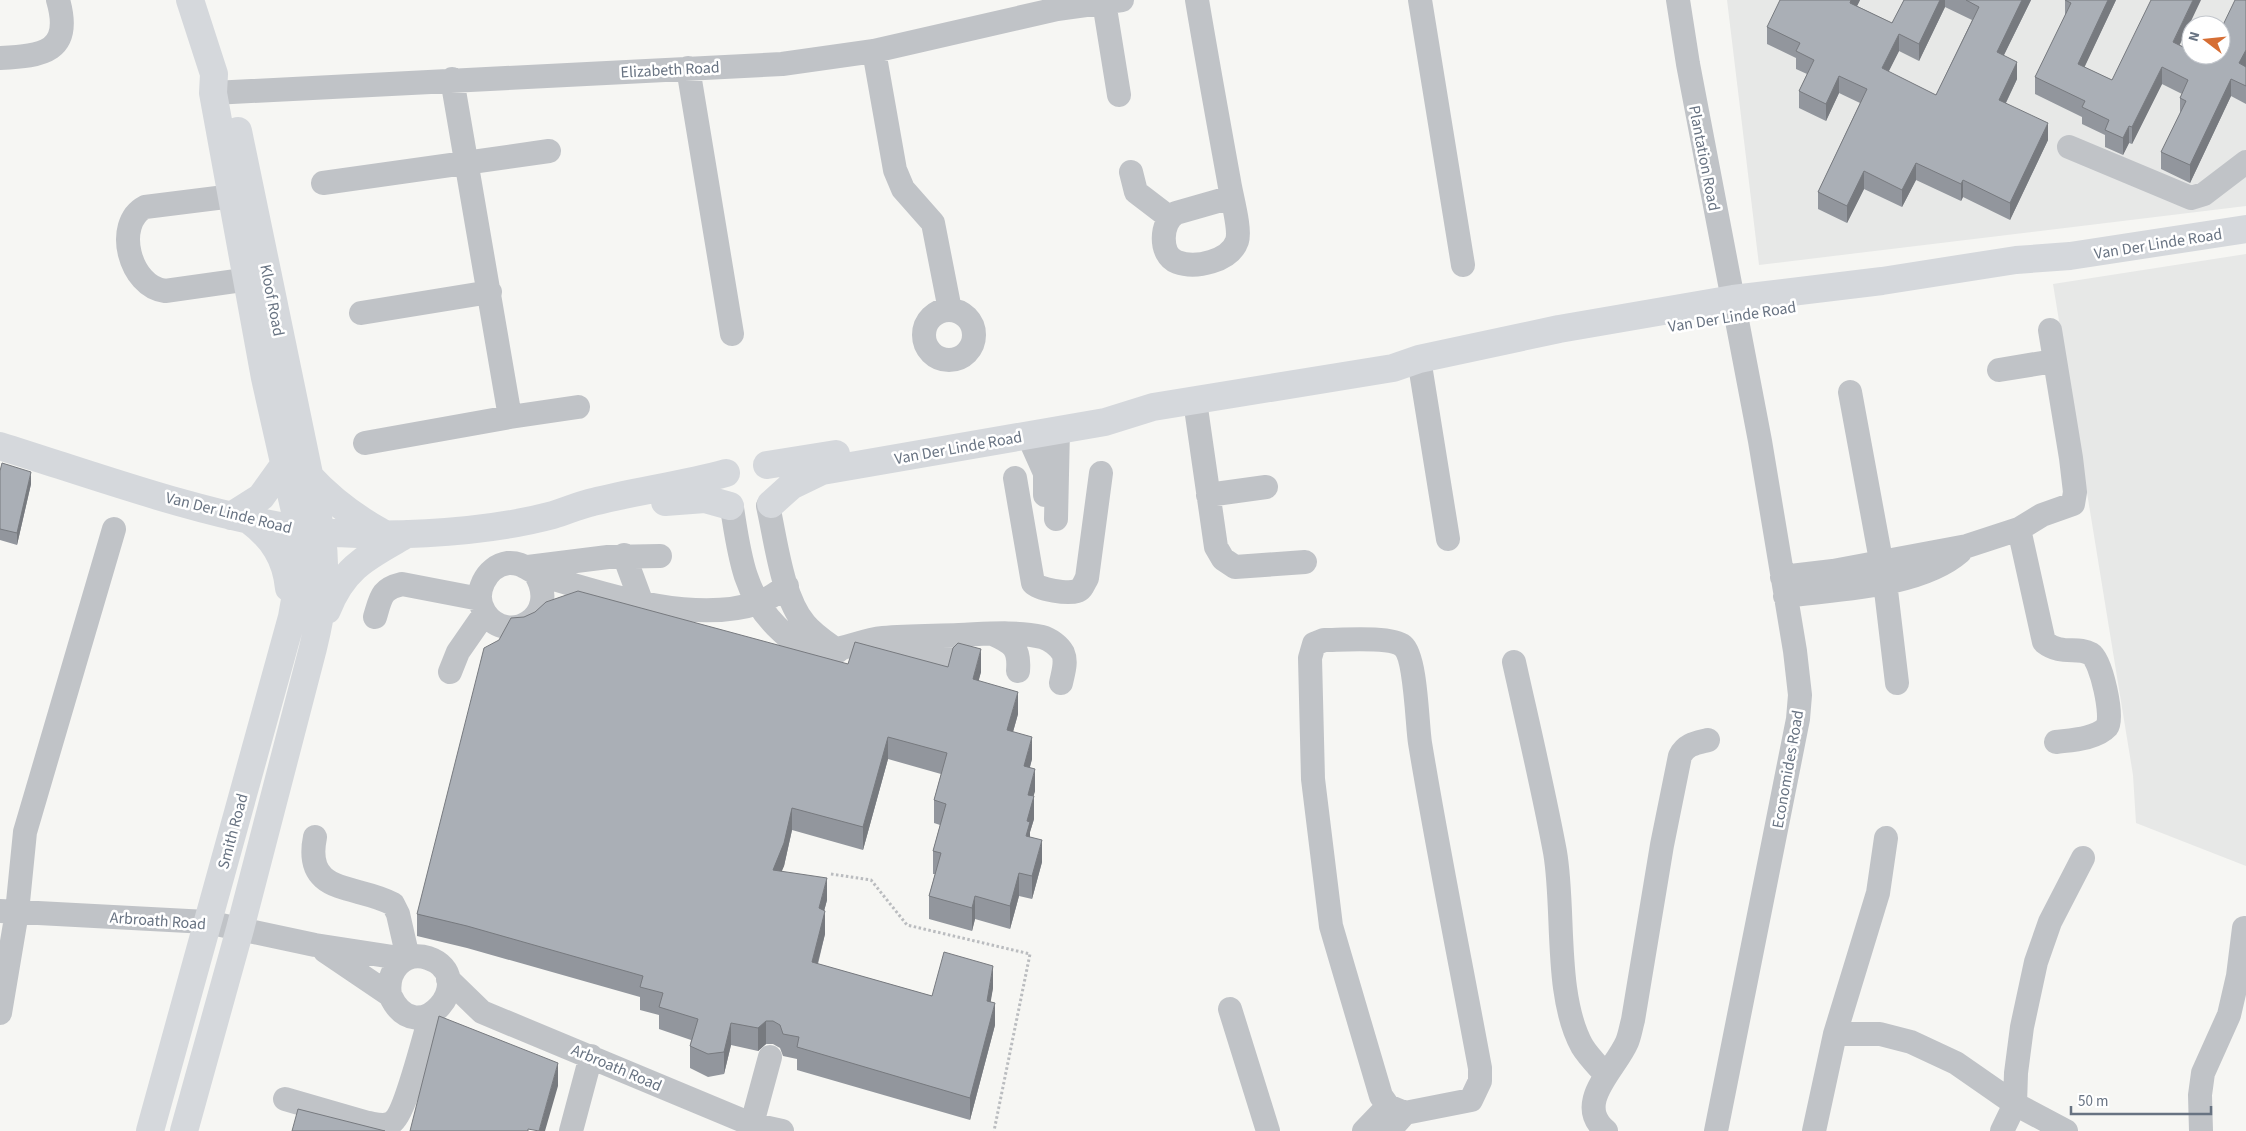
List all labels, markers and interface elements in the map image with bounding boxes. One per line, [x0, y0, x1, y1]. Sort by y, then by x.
north arrow [2181, 15, 2231, 65]
text: N [2184, 29, 2205, 44]
street label: Elizabeth Road [620, 56, 720, 84]
street label: Plantation Road [1683, 103, 1725, 213]
street label: Van Der Linde Road [2093, 223, 2224, 265]
street label: Kloof Road [254, 262, 290, 338]
street label: Van Der Linde Road [1667, 296, 1798, 338]
street label: Van Der Linde Road [893, 426, 1024, 470]
street label: Van Der Linde Road [163, 487, 294, 539]
street label: Economides Road [1767, 708, 1809, 830]
street label: Smith Road [212, 791, 254, 871]
street label: Arbroath Road [109, 907, 207, 935]
street label: Arbroath Road [568, 1039, 665, 1097]
scale bar [2071, 1084, 2211, 1116]
text: 50 m [2078, 1091, 2108, 1112]

